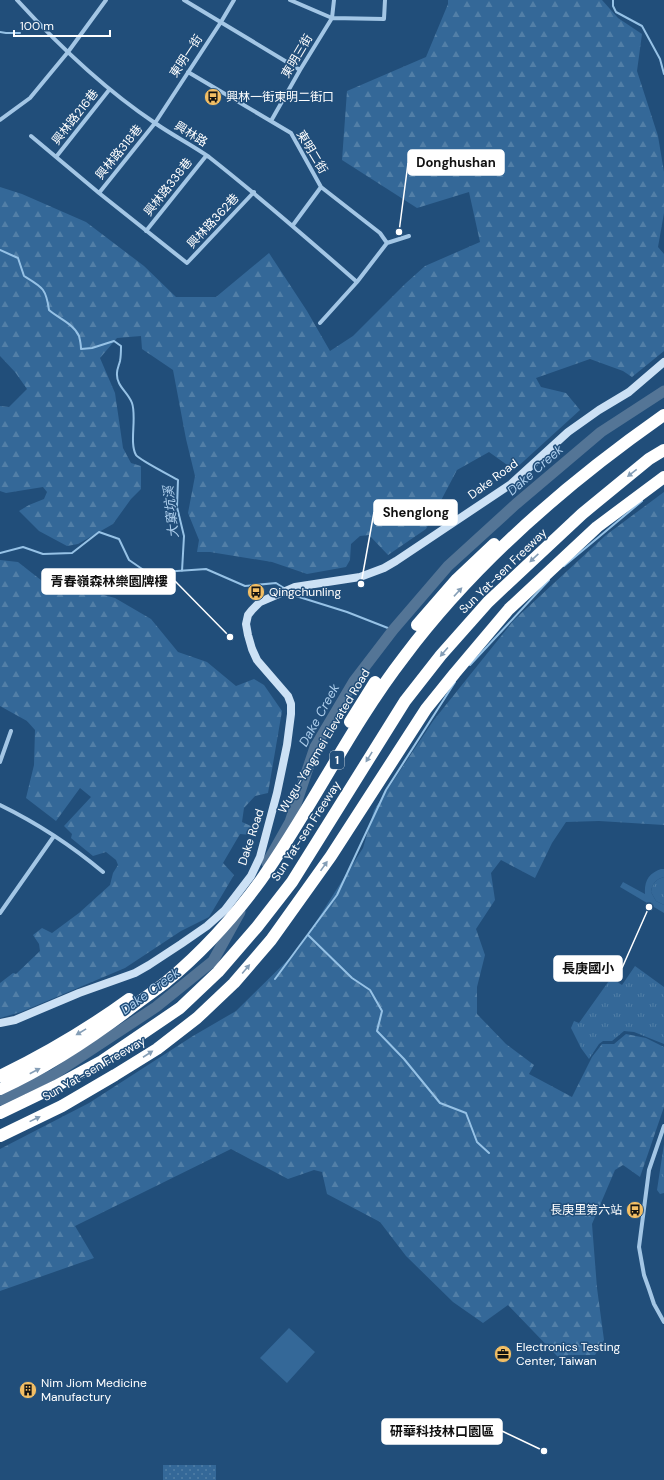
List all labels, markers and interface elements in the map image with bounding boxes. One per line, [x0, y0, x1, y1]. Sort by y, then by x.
scale bar [14, 12, 110, 38]
text: 100 m [20, 18, 54, 34]
street label: 東明三街 [278, 31, 316, 81]
street label: 東明一街 [166, 32, 206, 80]
street label: 興林路216巷 [48, 86, 102, 148]
bus stop icon: 興林一街東明二街口 [203, 87, 223, 107]
place label: 興林一街東明二街口 [226, 89, 334, 105]
street label: 興林路 [171, 118, 211, 150]
street label: 興林路318巷 [92, 121, 146, 183]
street label: 東明二街 [293, 127, 331, 177]
callout: Donghushan [408, 150, 504, 175]
text: Donghushan [416, 154, 496, 171]
street label: 興林路338巷 [140, 155, 196, 219]
street label: 興林路362巷 [184, 190, 242, 252]
water label: Dake Creek [503, 441, 567, 499]
street label: Dake Road [465, 455, 521, 503]
one-way arrow [627, 468, 638, 477]
water label: 大窠坑溪 [160, 483, 182, 539]
callout: Shenglong [374, 500, 457, 525]
text: Shenglong [383, 504, 450, 521]
street label: Sun Yat-sen Freeway [456, 525, 551, 617]
one-way arrow [530, 553, 539, 562]
callout: 青春嶺森林樂園牌樓 [42, 569, 175, 594]
text: 青春嶺森林樂園牌樓 [50, 573, 168, 590]
bus stop icon: Qingchunling [246, 582, 266, 602]
place label: Qingchunling [269, 584, 341, 600]
one-way arrow [453, 587, 463, 597]
one-way arrow [440, 646, 449, 657]
street label: Wugu-Yangmei Elevated Road [274, 666, 374, 816]
water label: Dake Creek [295, 680, 343, 749]
road number: 1 [330, 751, 344, 769]
one-way arrow [365, 752, 373, 762]
street label: Sun Yat-sen Freeway [268, 778, 345, 884]
street label: Dake Road [234, 807, 268, 867]
one-way arrow [320, 860, 328, 871]
callout: 長庚國小 [554, 956, 622, 981]
text: 長庚國小 [562, 960, 615, 977]
water label: Dake Creek [117, 964, 183, 1018]
one-way arrow [241, 964, 250, 975]
one-way arrow [76, 1028, 86, 1036]
street label: Sun Yat-sen Freeway [40, 1033, 149, 1105]
one-way arrow [142, 1051, 154, 1058]
one-way arrow [29, 1068, 41, 1075]
one-way arrow [29, 1116, 41, 1122]
bus stop icon: 長庚里第六站 [625, 1200, 645, 1220]
place label: 長庚里第六站 [550, 1202, 622, 1218]
place label: Electronics Testing Center, Taiwan [516, 1339, 621, 1369]
office icon: Electronics Testing Center, Taiwan [493, 1344, 513, 1364]
place label: Nim Jiom Medicine Manufactury [41, 1375, 147, 1405]
building icon: Nim Jiom Medicine Manufactury [18, 1380, 38, 1400]
callout: 研華科技林口園區 [382, 1419, 502, 1444]
text: 研華科技林口園區 [390, 1423, 494, 1440]

